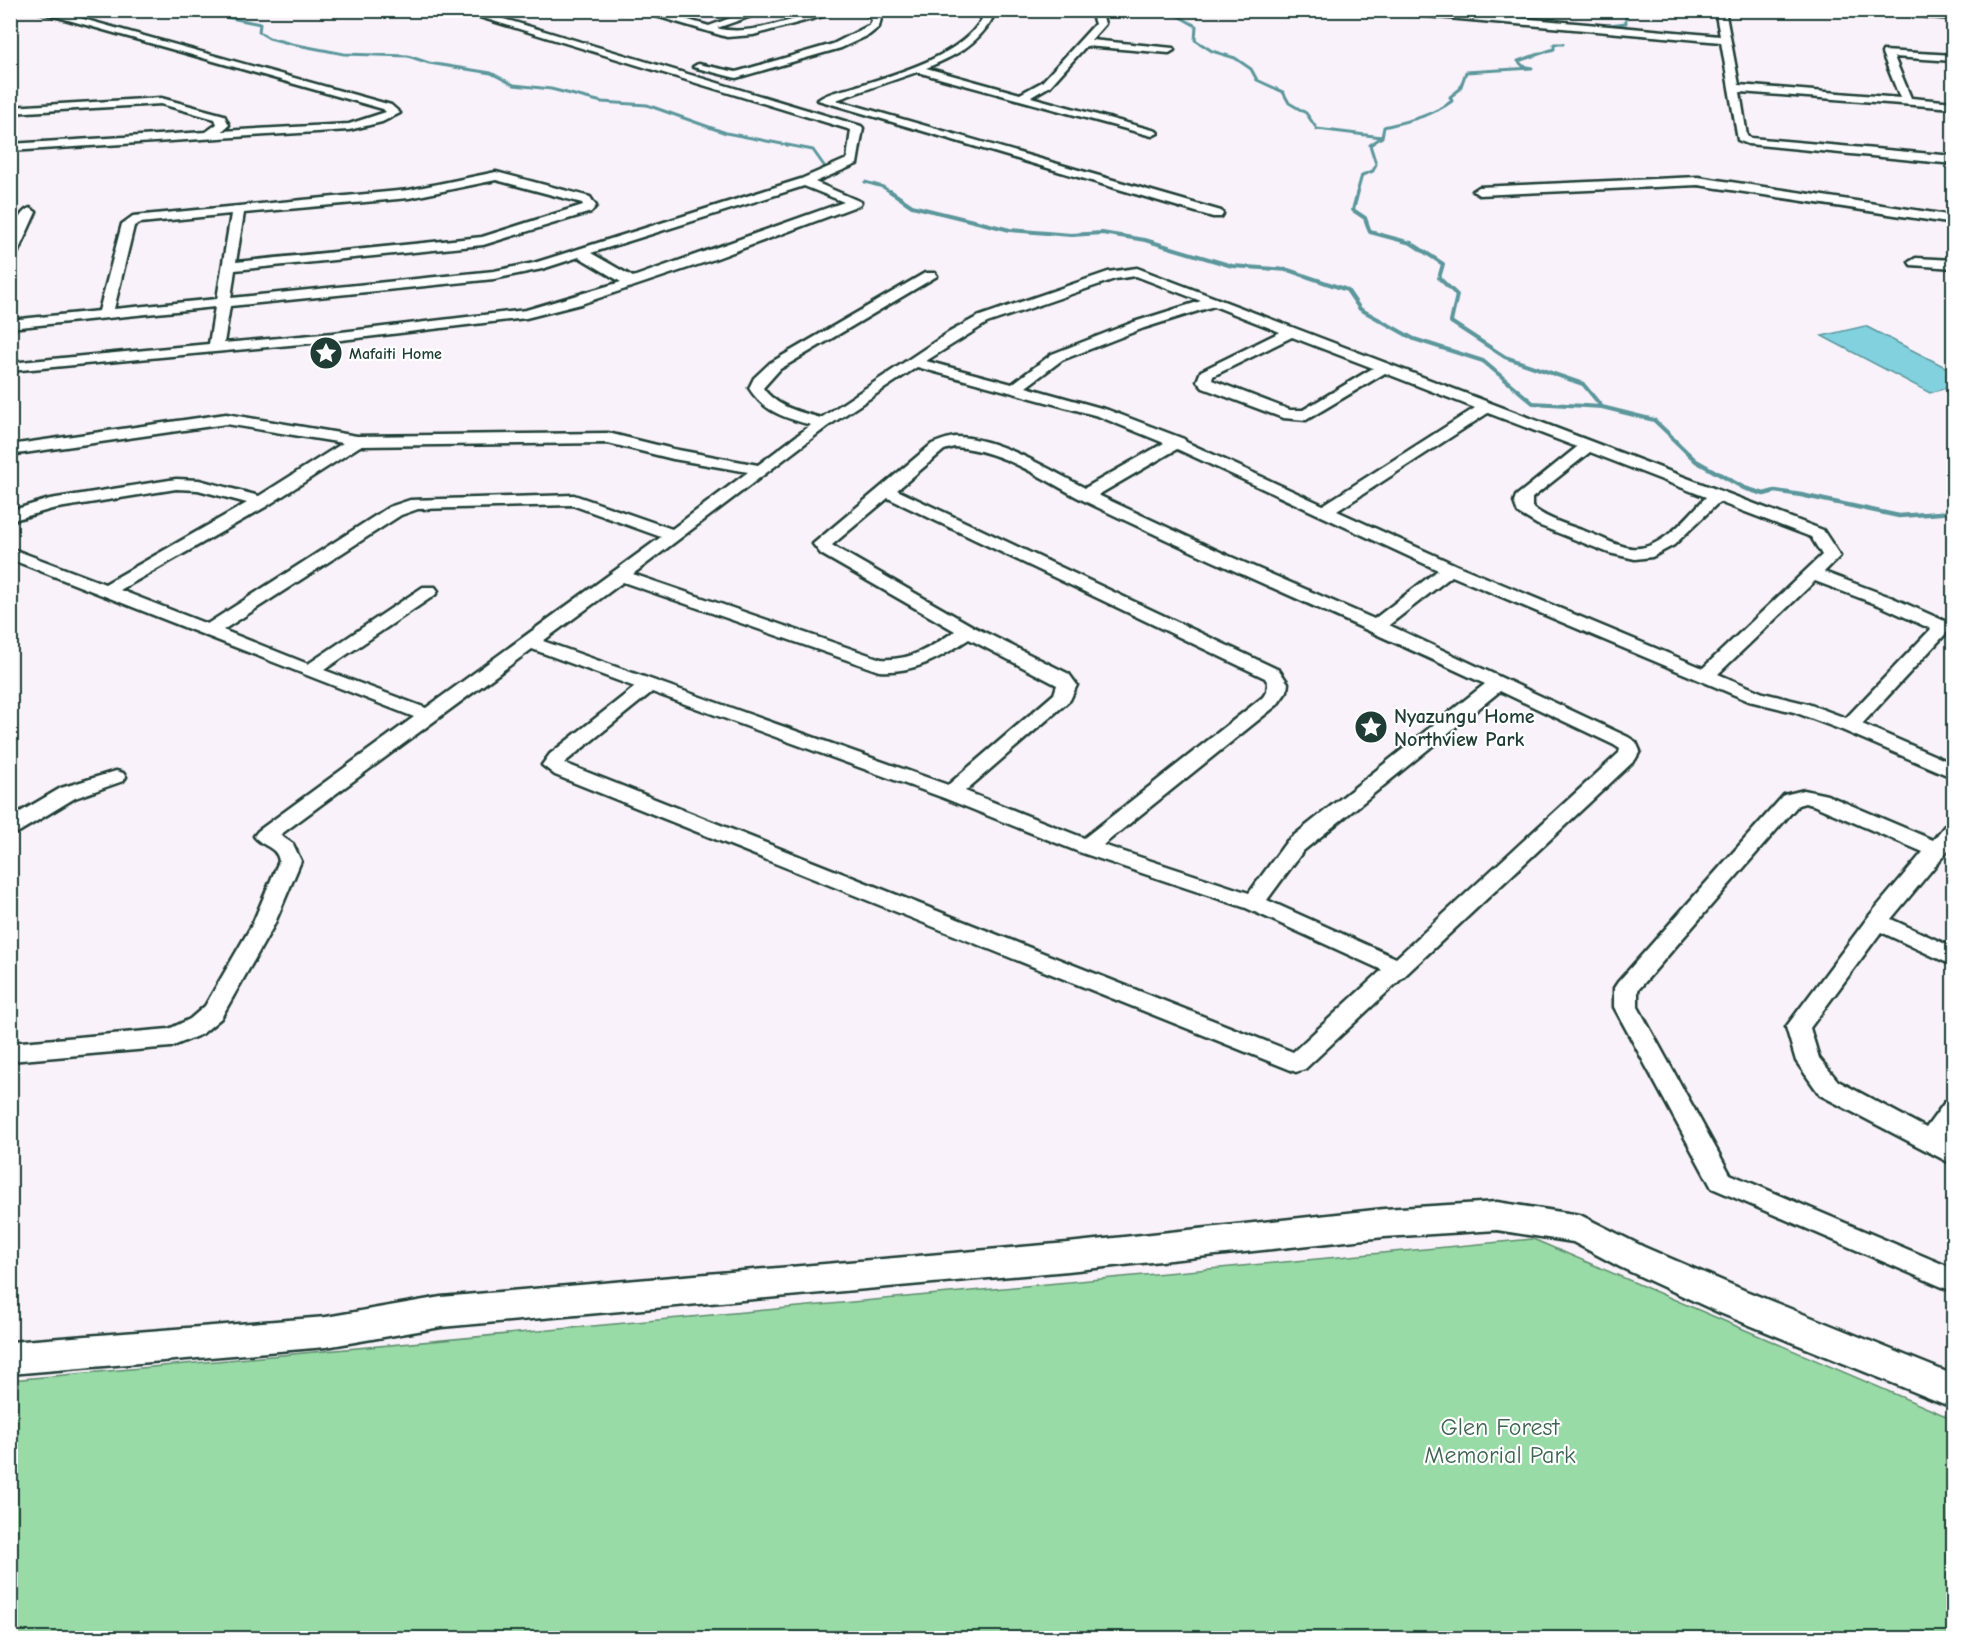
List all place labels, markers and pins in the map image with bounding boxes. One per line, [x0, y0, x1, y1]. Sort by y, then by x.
place icon: Mafaiti Home [308, 335, 344, 371]
place label: Mafaiti Home [349, 345, 442, 363]
place label: Nyazungu Home Northview Park [1394, 705, 1535, 751]
place icon: Nyazungu Home Northview Park [1353, 709, 1389, 745]

